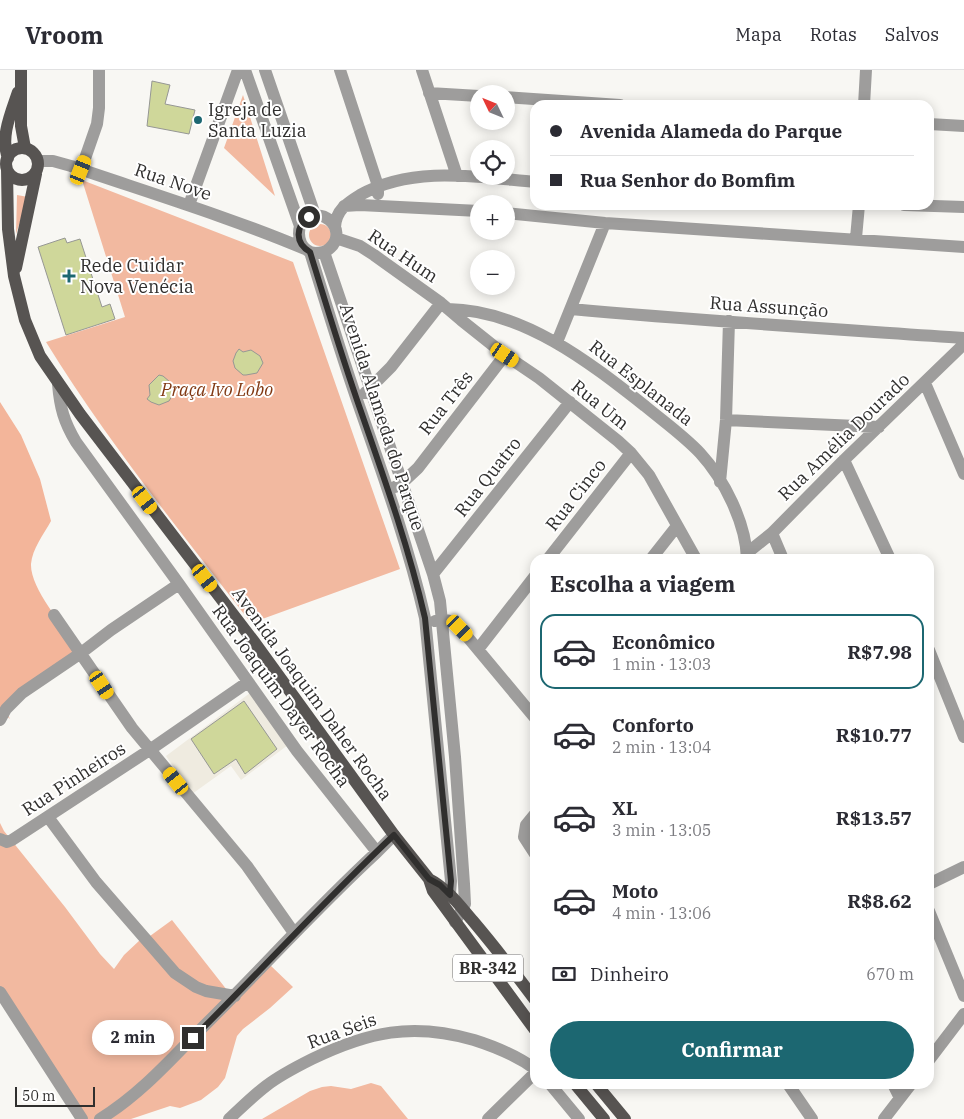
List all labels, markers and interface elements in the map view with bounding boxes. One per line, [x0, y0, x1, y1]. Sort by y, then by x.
text: Vroom [25, 19, 104, 51]
text: Mapa [735, 23, 782, 46]
text: Rotas [810, 23, 857, 46]
text: Salvos [885, 23, 939, 46]
north arrow [470, 85, 515, 130]
map controls [470, 85, 515, 295]
place label: Igreja de Santa Luzia [208, 98, 307, 142]
marker: Igreja de Santa Luzia [192, 114, 204, 126]
text: Avenida Alameda do Parque [580, 119, 842, 143]
button: locate [470, 140, 515, 185]
car [68, 153, 93, 187]
street label: Rua Nove [132, 158, 215, 205]
text: Rua Senhor do Bomfim [580, 168, 795, 192]
button: + [470, 195, 515, 240]
route start [298, 206, 320, 228]
street label: Rua Hum [364, 224, 443, 287]
button: − [470, 250, 515, 295]
place label: Rede Cuidar Nova Venécia [80, 254, 194, 298]
marker: Rede Cuidar Nova Venécia [62, 269, 76, 283]
street label: Rua Assunção [709, 291, 829, 322]
street label: Avenida Alameda do Parque [335, 300, 430, 534]
street label: Rua Esplanada [585, 335, 698, 431]
car [488, 340, 521, 370]
street label: Rua Três [413, 366, 478, 439]
street label: Rua Amélia Dourado [773, 368, 914, 505]
street label: Rua Um [567, 374, 634, 435]
park label: Praça Ivo Lobo [160, 378, 273, 401]
street label: Rua Quatro [449, 432, 526, 521]
street label: Rua Cinco [540, 454, 611, 535]
car [129, 484, 160, 516]
car [189, 562, 220, 594]
text: Escolha a viagem [550, 569, 735, 598]
street label: Avenida Joaquim Daher Rocha [227, 582, 398, 805]
street label: Rua Joaquim Dayer Rocha [207, 600, 356, 792]
car [444, 612, 475, 644]
icon: car [552, 629, 597, 674]
text: Econômico [612, 630, 715, 654]
text: R$7.98 [847, 640, 912, 664]
text: 1 min · 13:03 [612, 654, 711, 674]
car [87, 668, 116, 702]
icon: car [552, 712, 597, 757]
text: Conforto [612, 713, 694, 737]
text: R$10.77 [836, 723, 912, 747]
street label: Rua Pinheiros [18, 737, 130, 821]
text: 2 min · 13:04 [612, 737, 711, 757]
car [160, 765, 191, 797]
icon: car [552, 795, 597, 840]
text: XL [612, 796, 638, 820]
text: R$13.57 [836, 806, 912, 830]
text: 3 min · 13:05 [612, 820, 711, 840]
icon: car [552, 878, 597, 923]
text: Moto [612, 879, 658, 903]
text: R$8.62 [847, 889, 912, 913]
text: 4 min · 13:06 [612, 903, 711, 923]
road number: BR-342 [453, 954, 523, 981]
icon: cash [550, 960, 578, 988]
text: Dinheiro [590, 962, 669, 986]
text: 670 m [866, 964, 914, 984]
street label: Rua Seis [304, 1007, 380, 1054]
callout: 2 min [93, 1020, 176, 1056]
button: Confirmar [550, 1021, 914, 1079]
text: 2 min [111, 1027, 155, 1047]
route end [182, 1027, 204, 1049]
scale bar [15, 1084, 95, 1107]
text: 50 m [22, 1087, 55, 1105]

